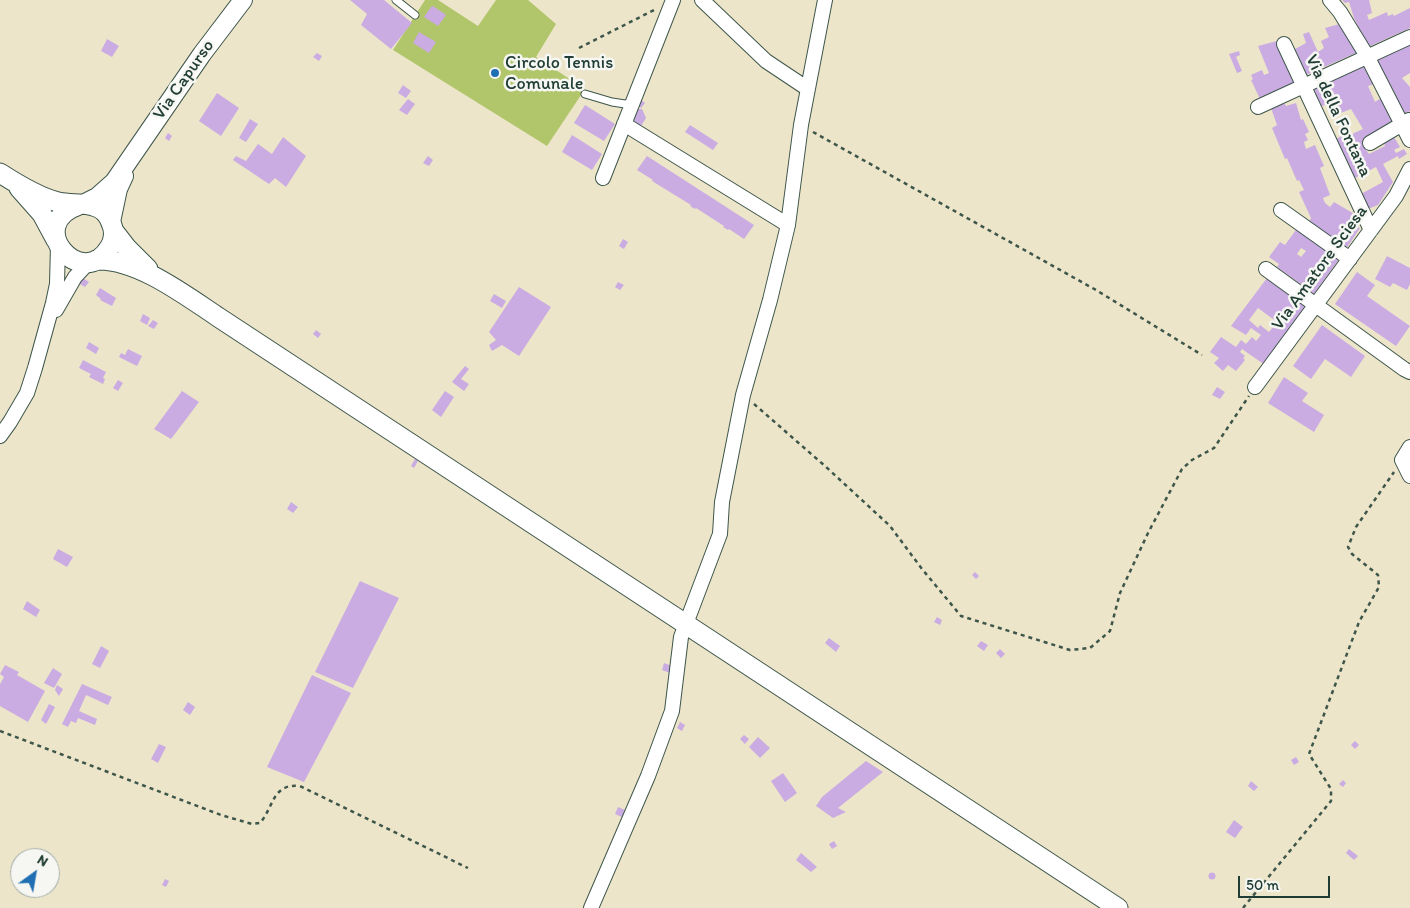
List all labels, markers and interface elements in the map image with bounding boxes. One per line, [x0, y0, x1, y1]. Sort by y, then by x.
street label: Via Capurso [149, 36, 219, 124]
street label: Via della Fontana [1300, 51, 1376, 181]
place label: Circolo Tennis Comunale [505, 52, 613, 94]
marker: Circolo Tennis Comunale [489, 67, 501, 79]
street label: Via Amatore Sciesa [1267, 201, 1373, 335]
north arrow [10, 848, 60, 898]
text: N [34, 851, 51, 870]
scale bar [1240, 866, 1332, 898]
text: 50 m [1246, 876, 1279, 894]

